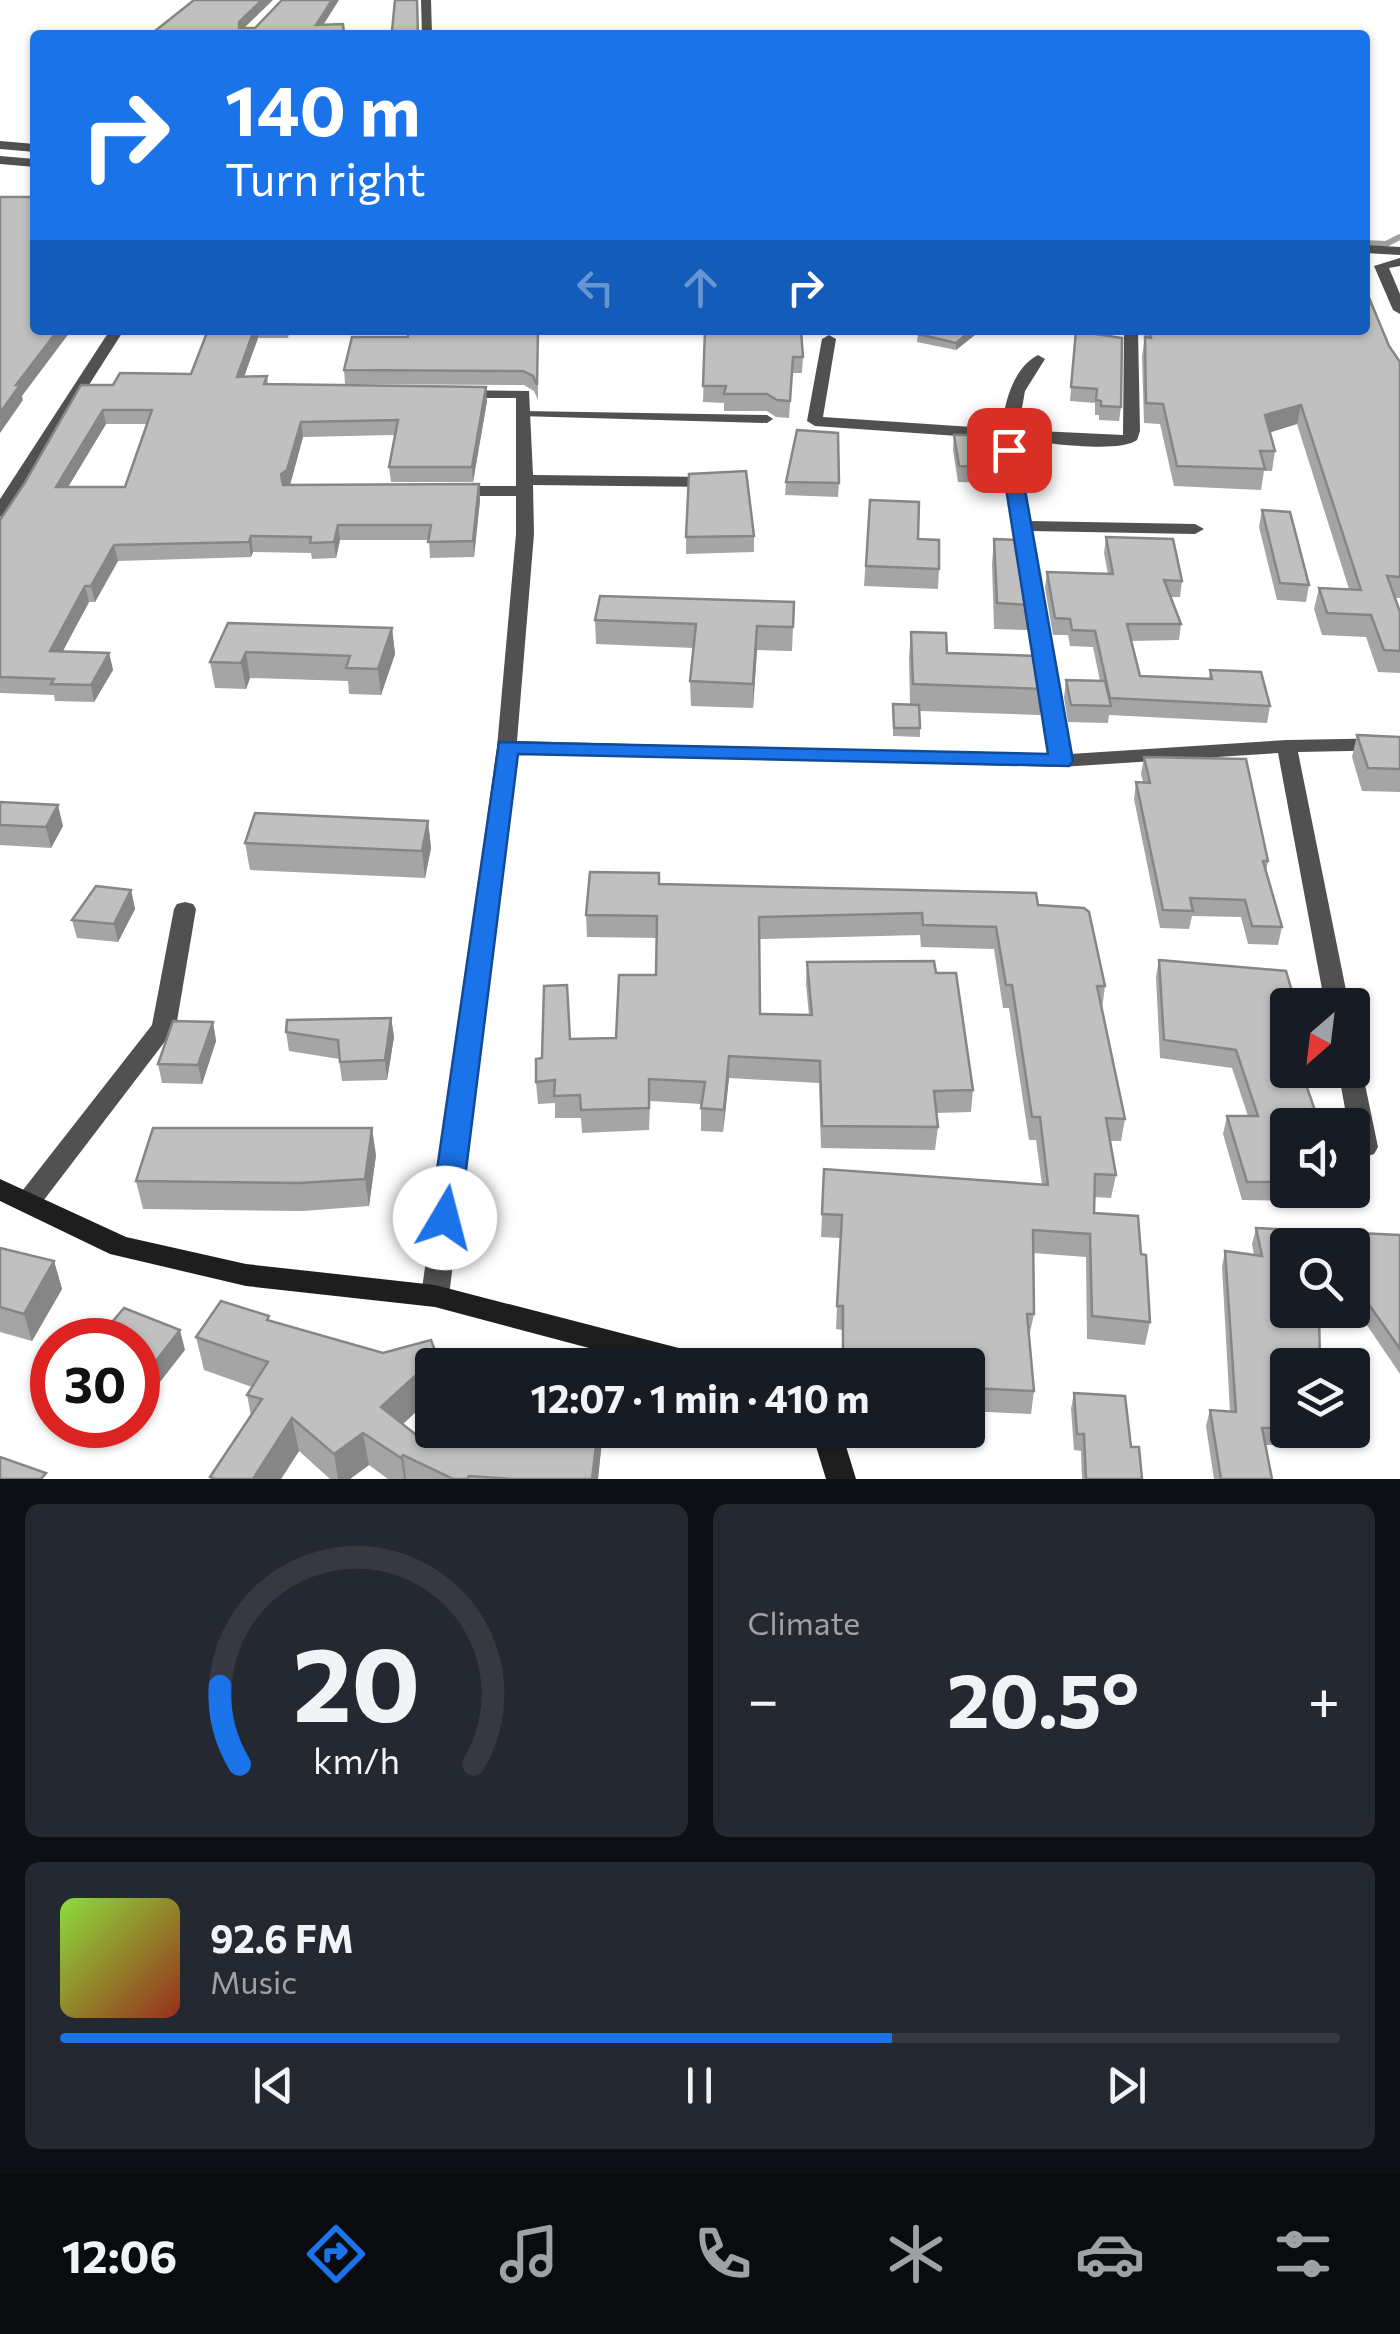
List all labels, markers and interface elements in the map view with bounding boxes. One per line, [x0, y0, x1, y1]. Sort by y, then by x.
text: 140 m [225, 65, 421, 150]
icon: right [60, 70, 190, 200]
text: Turn right [225, 150, 426, 205]
icon: left [568, 260, 623, 315]
icon: ahead [673, 260, 728, 315]
icon: right [778, 260, 833, 315]
pin [967, 408, 1052, 493]
icon: arrive [982, 423, 1037, 478]
north arrow [1270, 988, 1370, 1088]
map controls [1270, 988, 1370, 1448]
button: sound [1270, 1108, 1370, 1208]
position arrow [393, 1166, 497, 1270]
button: search [1270, 1228, 1370, 1328]
speed limit sign: 30 [30, 1318, 160, 1448]
button: layers [1270, 1348, 1370, 1448]
text: 12:07 · 1 min · 410 m [531, 1374, 870, 1421]
text: Climate [748, 1602, 860, 1642]
text: 20 [292, 1616, 420, 1743]
text: 20.5° [947, 1652, 1139, 1743]
text: − [748, 1664, 779, 1731]
text: + [1308, 1664, 1340, 1731]
text: km/h [313, 1738, 400, 1781]
text: 92.6 FM [210, 1914, 354, 1961]
text: Music [210, 1961, 297, 2001]
icon: previous [246, 2058, 301, 2113]
icon: pause [672, 2058, 727, 2113]
icon: next [1099, 2058, 1154, 2113]
icon: directions [301, 2219, 371, 2289]
icon: music [494, 2219, 564, 2289]
icon: phone [688, 2219, 758, 2289]
icon: climate [881, 2219, 951, 2289]
icon: car [1075, 2219, 1145, 2289]
icon: filters [1268, 2219, 1338, 2289]
text: 12:06 [62, 2227, 177, 2282]

